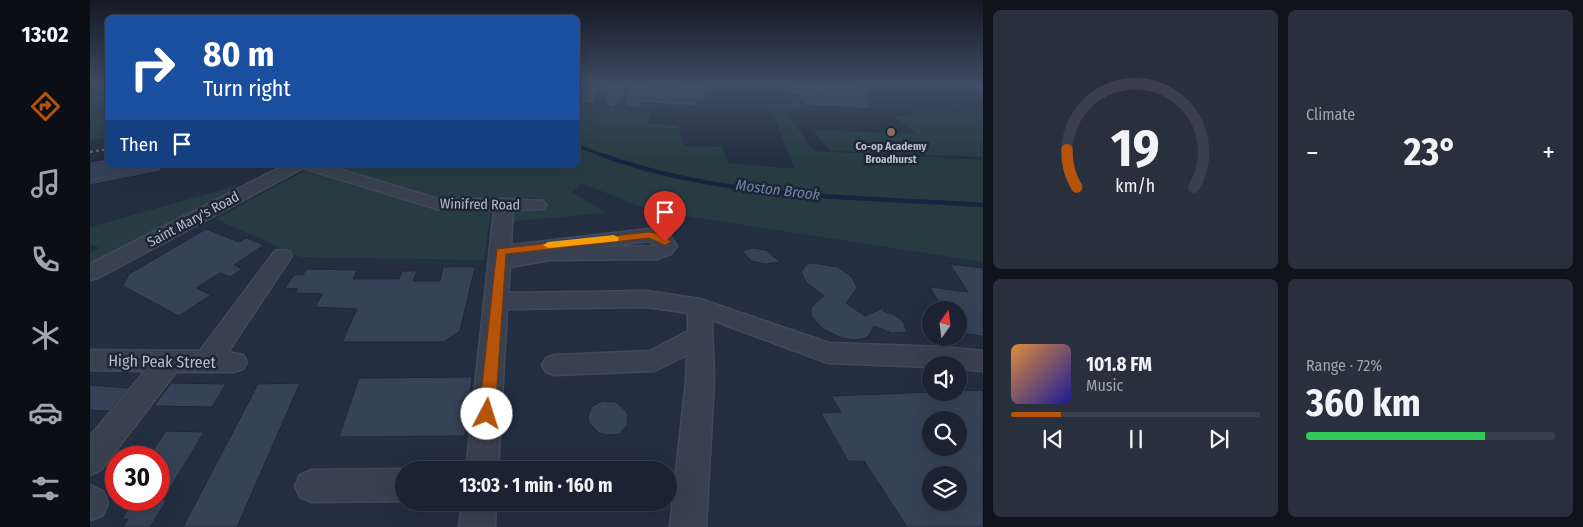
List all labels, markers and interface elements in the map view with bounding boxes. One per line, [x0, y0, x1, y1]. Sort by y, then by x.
text: 13:02 [22, 21, 68, 48]
text: 80 m [203, 33, 275, 75]
icon: right [120, 35, 185, 100]
text: Turn right [203, 75, 291, 102]
icon: directions [28, 89, 63, 124]
text: Climate [1306, 105, 1355, 124]
text: 19 [1111, 117, 1160, 180]
marker: Co-op Academy Broadhurst [885, 126, 897, 138]
text: 23° [1404, 129, 1457, 175]
icon: arrive [168, 130, 196, 158]
text: Then [120, 133, 158, 156]
text: − [1306, 136, 1319, 169]
text: + [1542, 136, 1555, 169]
place label: Co-op Academy Broadhurst [856, 140, 927, 166]
icon: music [28, 166, 63, 201]
text: km/h [1116, 175, 1155, 197]
water label: Moston Brook [735, 176, 822, 204]
street label: Saint Mary's Road [144, 188, 242, 251]
pin [644, 191, 686, 242]
street label: Winifred Road [440, 195, 520, 214]
icon: arrive [651, 198, 679, 226]
icon: phone [28, 242, 63, 277]
north arrow [922, 301, 968, 346]
map controls [922, 301, 967, 511]
icon: climate [28, 318, 63, 353]
street label: High Peak Street [108, 351, 217, 372]
text: 101.8 FM [1086, 353, 1152, 376]
button: sound [922, 356, 967, 401]
text: Range · 72% [1306, 356, 1382, 375]
text: Music [1086, 376, 1123, 395]
text: 360 km [1306, 380, 1421, 426]
position arrow [460, 387, 512, 439]
icon: car [28, 395, 63, 430]
button: search [922, 411, 967, 456]
icon: previous [1039, 425, 1067, 453]
icon: pause [1122, 425, 1150, 453]
icon: next [1205, 425, 1233, 453]
speed limit sign: 30 [105, 446, 170, 511]
button: layers [922, 466, 967, 511]
icon: filters [28, 471, 63, 506]
text: 13:03 · 1 min · 160 m [459, 474, 613, 497]

